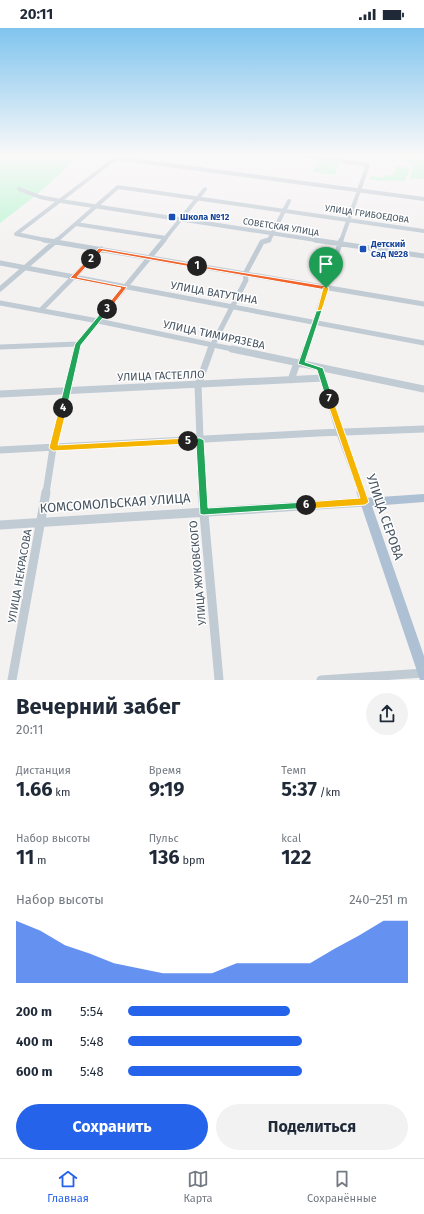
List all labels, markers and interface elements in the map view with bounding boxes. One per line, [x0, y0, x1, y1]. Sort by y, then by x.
text: 20:11 [20, 5, 53, 23]
street label: УЛИЦА ГРИБОЕДОВА [324, 203, 411, 225]
marker: Школа №12 [167, 212, 177, 222]
place label: Школа №12 [180, 212, 230, 222]
street label: СОВЕТСКАЯ УЛИЦА [242, 216, 321, 238]
place label: Детский Сад №28 [370, 239, 408, 259]
marker: Детский Сад №28 [358, 244, 368, 254]
pin [309, 247, 343, 288]
pin: 2 [81, 249, 101, 269]
text: 2 [88, 252, 94, 265]
icon: arrive [315, 253, 337, 275]
pin: 1 [187, 256, 207, 276]
text: 1 [194, 259, 200, 272]
street label: УЛИЦА ВАТУТИНА [170, 279, 259, 307]
pin: 3 [97, 299, 117, 319]
text: 3 [104, 302, 110, 315]
street label: УЛИЦА ТИМИРЯЗЕВА [162, 318, 267, 352]
street label: УЛИЦА ГАСТЕЛЛО [117, 368, 205, 384]
pin: 7 [319, 389, 339, 409]
text: 7 [326, 392, 332, 405]
pin: 4 [53, 398, 73, 418]
text: 4 [60, 401, 66, 414]
pin: 5 [178, 431, 198, 451]
text: 5 [185, 434, 191, 447]
street label: УЛИЦА СЕРОВА [363, 472, 407, 562]
street label: КОМСОМОЛЬСКАЯ УЛИЦА [39, 490, 191, 516]
pin: 6 [296, 495, 316, 515]
text: 6 [303, 498, 309, 511]
street label: УЛИЦА ЖУКОВСКОГО [187, 520, 209, 626]
street label: УЛИЦА НЕКРАСОВА [5, 527, 35, 624]
text: Вечерний забег [16, 693, 180, 720]
button: share [366, 693, 408, 735]
text: 20:11 [16, 722, 43, 737]
text: Дистанция [16, 764, 71, 777]
text: Время [149, 764, 181, 777]
text: Темп [281, 764, 306, 777]
text: 1.66 [16, 777, 52, 801]
text: 9:19 [149, 777, 184, 801]
text: 5:37 [281, 777, 317, 801]
text: km [52, 786, 70, 799]
text: /km [317, 786, 341, 799]
text: Набор высоты [16, 832, 90, 845]
text: Пульс [149, 832, 179, 845]
text: kcal [281, 832, 301, 845]
text: 11 [16, 845, 34, 869]
text: 136 [149, 845, 180, 869]
text: 122 [281, 845, 311, 869]
text: m [34, 854, 47, 867]
text: bpm [180, 854, 205, 867]
text: Набор высоты [16, 892, 104, 907]
text: 240–251 m [349, 892, 408, 907]
text: 200 m [16, 1004, 52, 1019]
text: 5:54 [80, 1004, 103, 1019]
text: 400 m [16, 1034, 53, 1049]
text: 5:48 [80, 1034, 104, 1049]
text: 600 m [16, 1064, 53, 1079]
text: 5:48 [80, 1064, 104, 1079]
button: Сохранить [16, 1104, 208, 1150]
button: Поделиться [216, 1104, 408, 1150]
tab: Главная [47, 1168, 89, 1205]
tab: Карта [183, 1168, 213, 1205]
tab: Сохранённые [307, 1168, 377, 1205]

